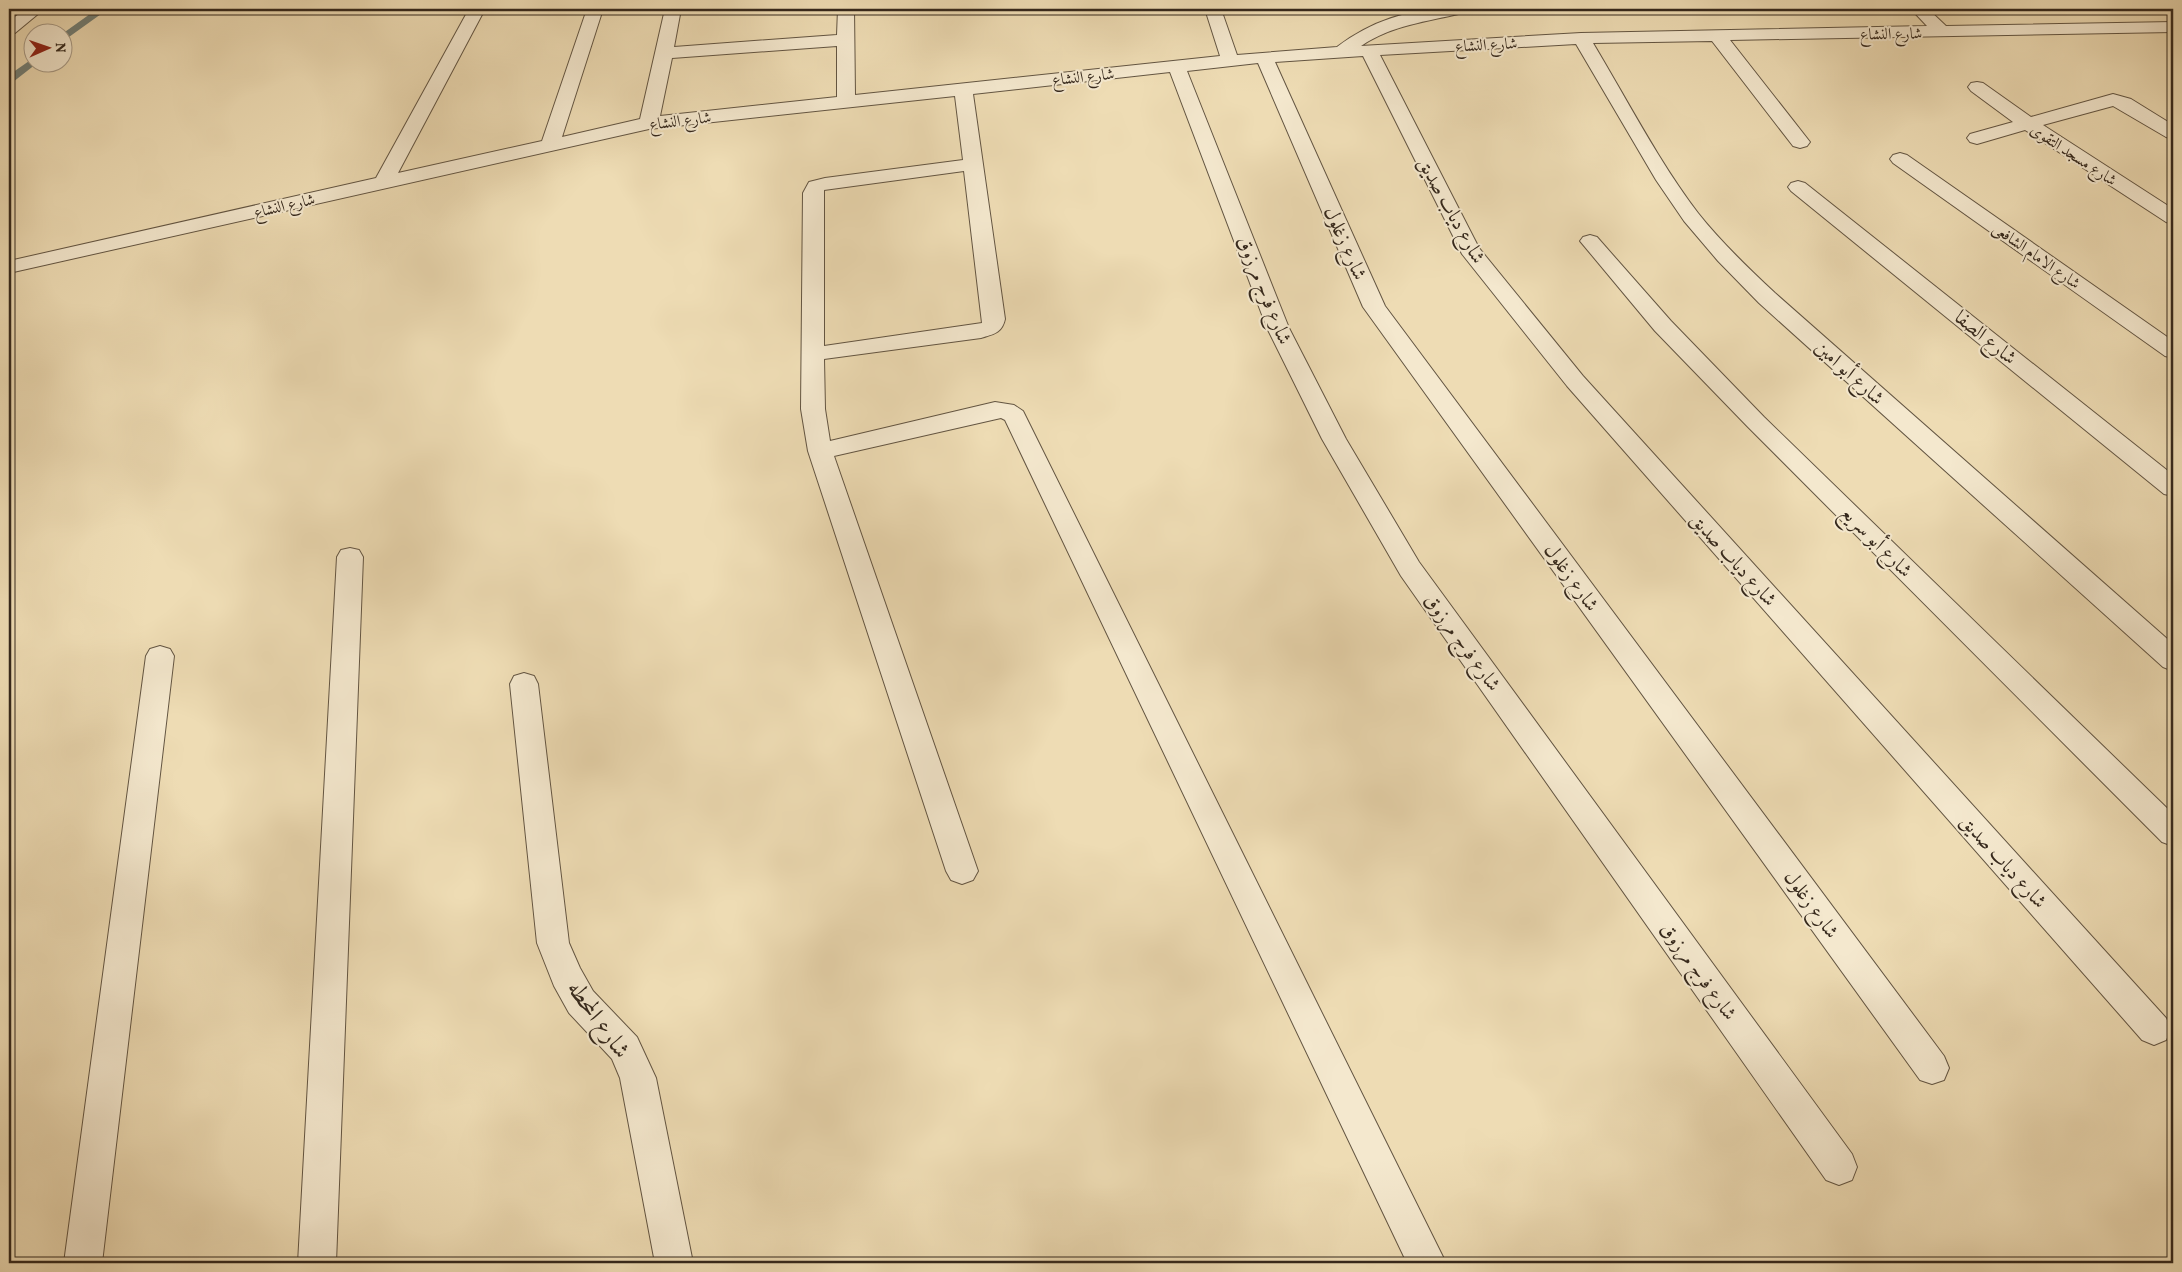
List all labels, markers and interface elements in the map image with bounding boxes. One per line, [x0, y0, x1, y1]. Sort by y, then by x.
north arrow [22, 22, 72, 72]
street label: شارع النشاع [1860, 23, 1923, 48]
street label: شارع النشاع [1454, 33, 1518, 60]
text: N [50, 42, 69, 53]
street label: شارع النشاع [1051, 64, 1116, 93]
street label: شارع النشاع [648, 107, 713, 138]
street label: شارع مسجد التقوى [2025, 119, 2121, 193]
street label: شارع دياب صديق [1408, 153, 1491, 270]
street label: شارع النشاع [252, 189, 318, 226]
street label: شارع زغلول [1314, 202, 1373, 286]
street label: شارع الامام الشافعى [1986, 218, 2084, 297]
street label: شارع فرج مرزوق [1227, 232, 1298, 350]
street label: شارع الصفا [1946, 305, 2022, 374]
street label: شارع أبو امين [1806, 333, 1891, 414]
street label: شارع أبو سريع [1832, 499, 1919, 586]
street label: شارع دياب صديق [1681, 507, 1782, 615]
street label: شارع زغلول [1535, 538, 1605, 619]
street label: شارع فرج مرزوق [1415, 589, 1506, 699]
street label: شارع دياب صديق [1951, 809, 2052, 917]
street label: شارع زغلول [1775, 865, 1845, 946]
street label: شارع فرج مرزوق [1651, 918, 1742, 1028]
street label: شارع المحطه [557, 974, 637, 1067]

